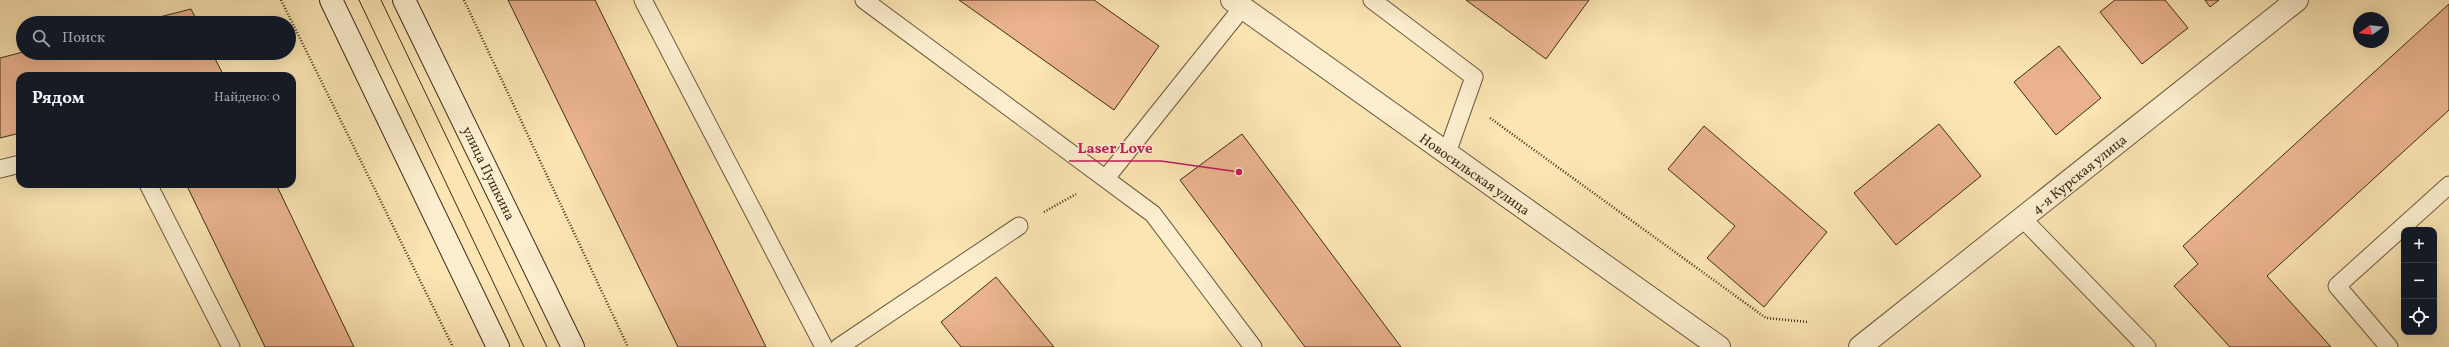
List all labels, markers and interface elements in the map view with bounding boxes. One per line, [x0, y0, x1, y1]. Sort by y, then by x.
north arrow [2353, 12, 2389, 48]
search box [16, 16, 296, 60]
icon: search [30, 27, 52, 49]
text: Поиск [62, 28, 105, 49]
text: Рядом [32, 87, 85, 110]
text: Найдено: 0 [214, 89, 280, 107]
street label: улица Пушкина [457, 123, 519, 224]
street label: Новосильская улица [1415, 130, 1533, 221]
street label: 4-я Курская улица [2028, 131, 2131, 219]
callout: Laser Love [1069, 134, 1161, 161]
text: Laser Love [1077, 139, 1153, 160]
map controls [2401, 227, 2437, 335]
button: + [2401, 227, 2437, 263]
button: − [2401, 263, 2437, 299]
button: locate [2401, 299, 2437, 335]

